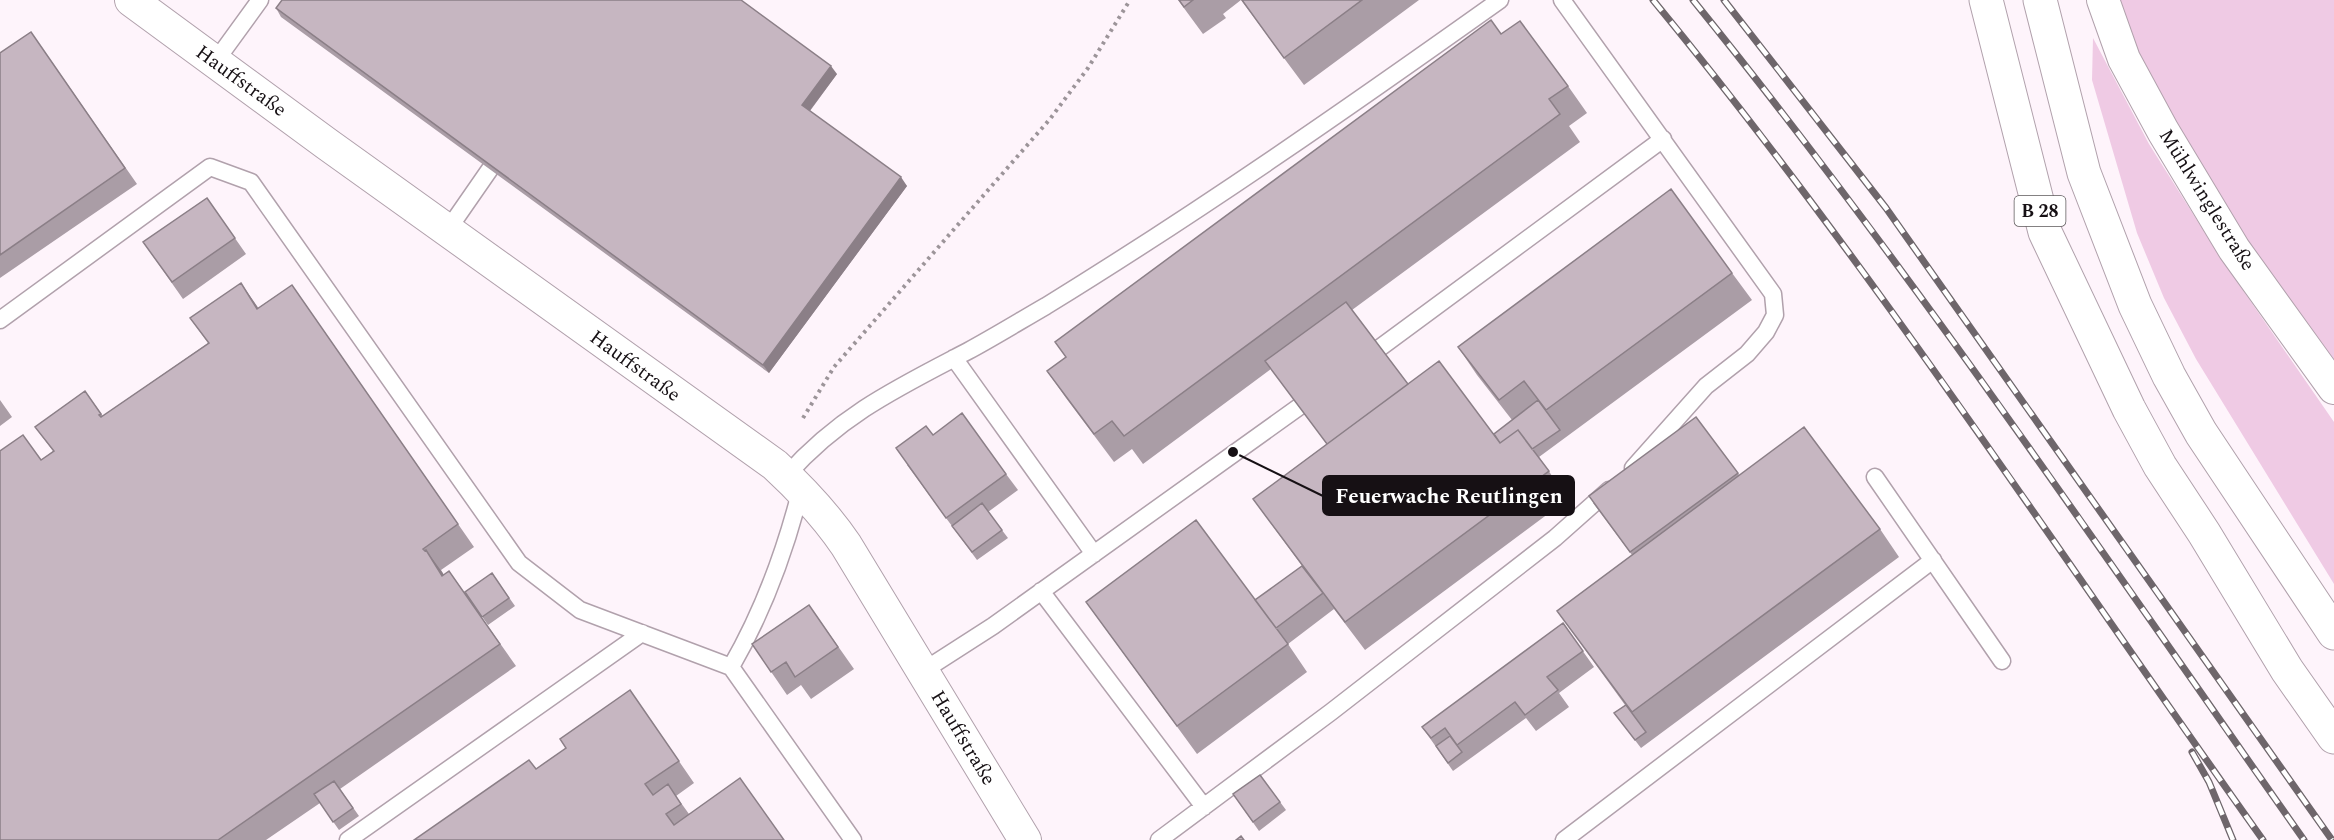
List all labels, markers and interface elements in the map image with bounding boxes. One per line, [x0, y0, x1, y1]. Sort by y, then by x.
street label: Hauffstraße [189, 38, 293, 124]
street label: Mühlwinglestraße [2151, 123, 2263, 277]
road number: B 28 [2014, 196, 2066, 226]
street label: Hauffstraße [583, 323, 687, 409]
callout: Feuerwache Reutlingen [1323, 476, 1574, 515]
text: Feuerwache Reutlingen [1335, 481, 1563, 513]
street label: Hauffstraße [923, 685, 1003, 791]

